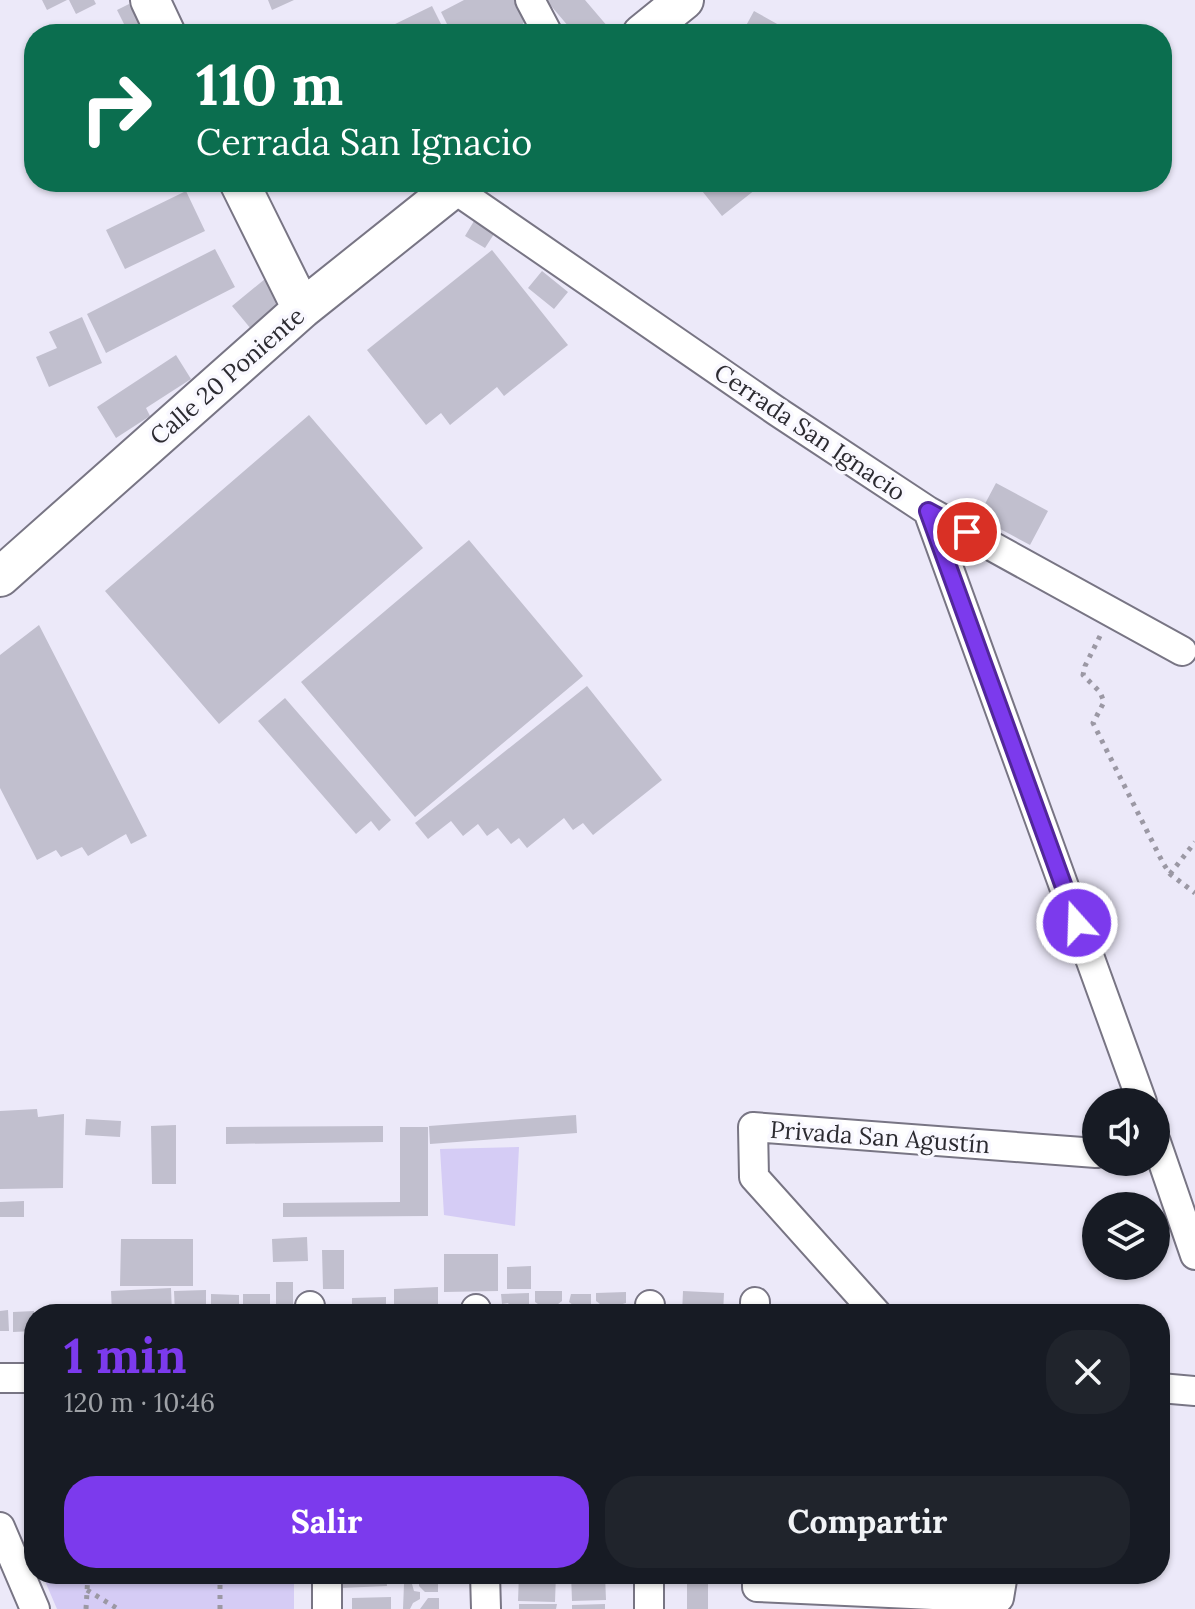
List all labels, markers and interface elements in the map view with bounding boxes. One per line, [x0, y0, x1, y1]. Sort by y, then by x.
text: 110 m [196, 49, 343, 120]
icon: right [64, 56, 168, 160]
text: Cerrada San Ignacio [196, 119, 532, 165]
street label: Calle 20 Poniente [143, 300, 311, 452]
street label: Cerrada San Ignacio [708, 356, 912, 508]
pin [933, 498, 1001, 566]
icon: arrive [945, 510, 989, 554]
position arrow [1035, 881, 1119, 965]
map controls [1082, 1088, 1170, 1280]
button: sound [1082, 1088, 1170, 1176]
street label: Privada San Agustín [769, 1114, 991, 1160]
button: layers [1082, 1192, 1170, 1280]
text: 1 min [64, 1325, 187, 1386]
button: close [1046, 1330, 1130, 1414]
text: 120 m · 10:46 [64, 1386, 215, 1419]
button: Salir [64, 1476, 589, 1568]
button: Compartir [605, 1476, 1130, 1568]

